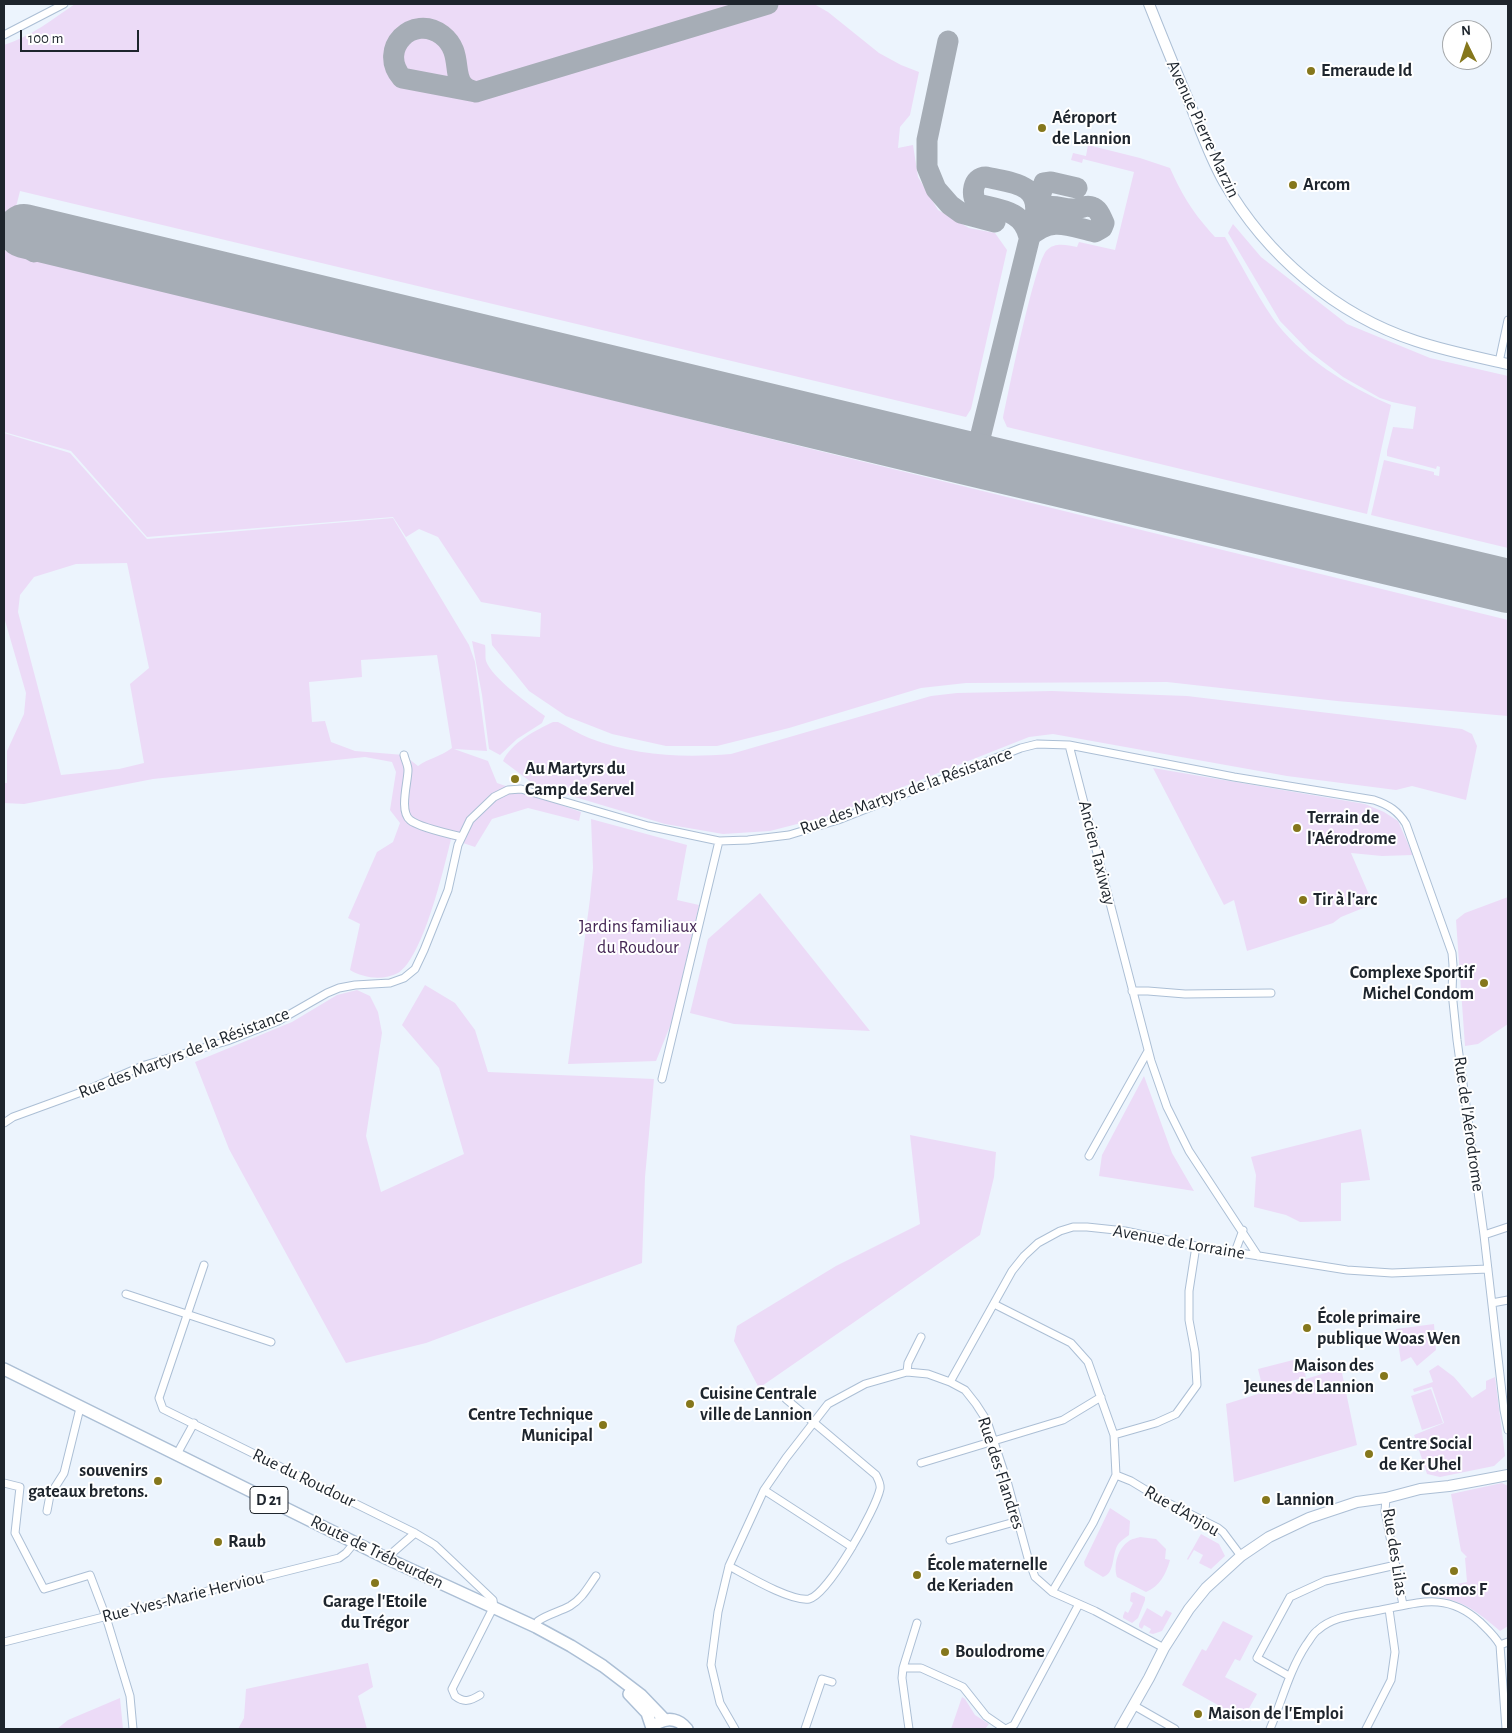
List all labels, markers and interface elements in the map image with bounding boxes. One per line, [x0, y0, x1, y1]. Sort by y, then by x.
scale bar [22, 20, 141, 52]
north arrow [1442, 20, 1492, 70]
text: N [1461, 24, 1471, 38]
text: 100 m [28, 31, 63, 46]
street label: Avenue Pierre Marzin [1162, 57, 1244, 201]
place label: Emeraude Id [1321, 60, 1412, 82]
marker: Emeraude Id [1305, 65, 1317, 77]
place label: Aéroport de Lannion [1052, 107, 1131, 150]
marker: Aéroport de Lannion [1036, 122, 1048, 134]
place label: Arcom [1303, 174, 1350, 196]
marker: Arcom [1287, 179, 1299, 191]
street label: Rue des Martyrs de la Résistance [797, 743, 1015, 839]
place label: Au Martyrs du Camp de Servel [525, 758, 635, 801]
marker: Au Martyrs du Camp de Servel [509, 773, 521, 785]
street label: Ancien Taxiway [1074, 798, 1120, 908]
place label: Terrain de l'Aérodrome [1307, 807, 1396, 850]
marker: Terrain de l'Aérodrome [1291, 822, 1303, 834]
place label: Tir à l'arc [1313, 889, 1377, 911]
marker: Tir à l'arc [1297, 894, 1309, 906]
park label: Jardins familiaux du Roudour [579, 916, 697, 959]
place label: Complexe Sportif Michel Condom [1350, 962, 1474, 1004]
marker: Complexe Sportif Michel Condom [1478, 977, 1490, 989]
street label: Rue des Martyrs de la Résistance [75, 1003, 293, 1103]
street label: Rue de l'Aérodrome [1449, 1055, 1489, 1193]
street label: Avenue de Lorraine [1111, 1220, 1247, 1264]
place label: École primaire publique Woas Wen [1317, 1307, 1461, 1350]
marker: École primaire publique Woas Wen [1301, 1322, 1313, 1334]
place label: Maison des Jeunes de Lannion [1244, 1355, 1374, 1398]
marker: Maison des Jeunes de Lannion [1378, 1370, 1390, 1382]
place label: Cuisine Centrale ville de Lannion [700, 1383, 817, 1426]
marker: Cuisine Centrale ville de Lannion [684, 1398, 696, 1410]
place label: Centre Technique Municipal [468, 1404, 593, 1446]
street label: Rue des Flandres [973, 1414, 1029, 1532]
marker: Centre Technique Municipal [597, 1419, 609, 1431]
place label: Centre Social de Ker Uhel [1379, 1433, 1472, 1476]
street label: Rue du Roudour [249, 1444, 359, 1512]
marker: Centre Social de Ker Uhel [1363, 1448, 1375, 1460]
place label: souvenirs gateaux bretons. [28, 1460, 148, 1502]
marker: souvenirs gateaux bretons. [152, 1475, 164, 1487]
street label: Rue d'Anjou [1140, 1481, 1224, 1541]
road number: D 21 [250, 1486, 288, 1514]
place label: Lannion [1276, 1489, 1334, 1511]
marker: Lannion [1260, 1494, 1272, 1506]
street label: Rue des Lilas [1377, 1507, 1413, 1597]
street label: Route de Trébeurden [307, 1510, 447, 1594]
place label: Raub [228, 1531, 266, 1553]
marker: Raub [212, 1536, 224, 1548]
place label: École maternelle de Keriaden [927, 1554, 1047, 1596]
marker: Cosmos F [1448, 1565, 1460, 1577]
street label: Rue Yves-Marie Herviou [100, 1566, 266, 1628]
marker: École maternelle de Keriaden [911, 1569, 923, 1581]
marker: Garage l'Etoile du Trégor [369, 1577, 381, 1589]
place label: Cosmos F [1421, 1579, 1487, 1601]
place label: Garage l'Etoile du Trégor [323, 1591, 427, 1634]
place label: Boulodrome [955, 1641, 1045, 1663]
marker: Boulodrome [939, 1646, 951, 1658]
place label: Maison de l'Emploi [1208, 1703, 1344, 1725]
marker: Maison de l'Emploi [1192, 1708, 1204, 1720]

